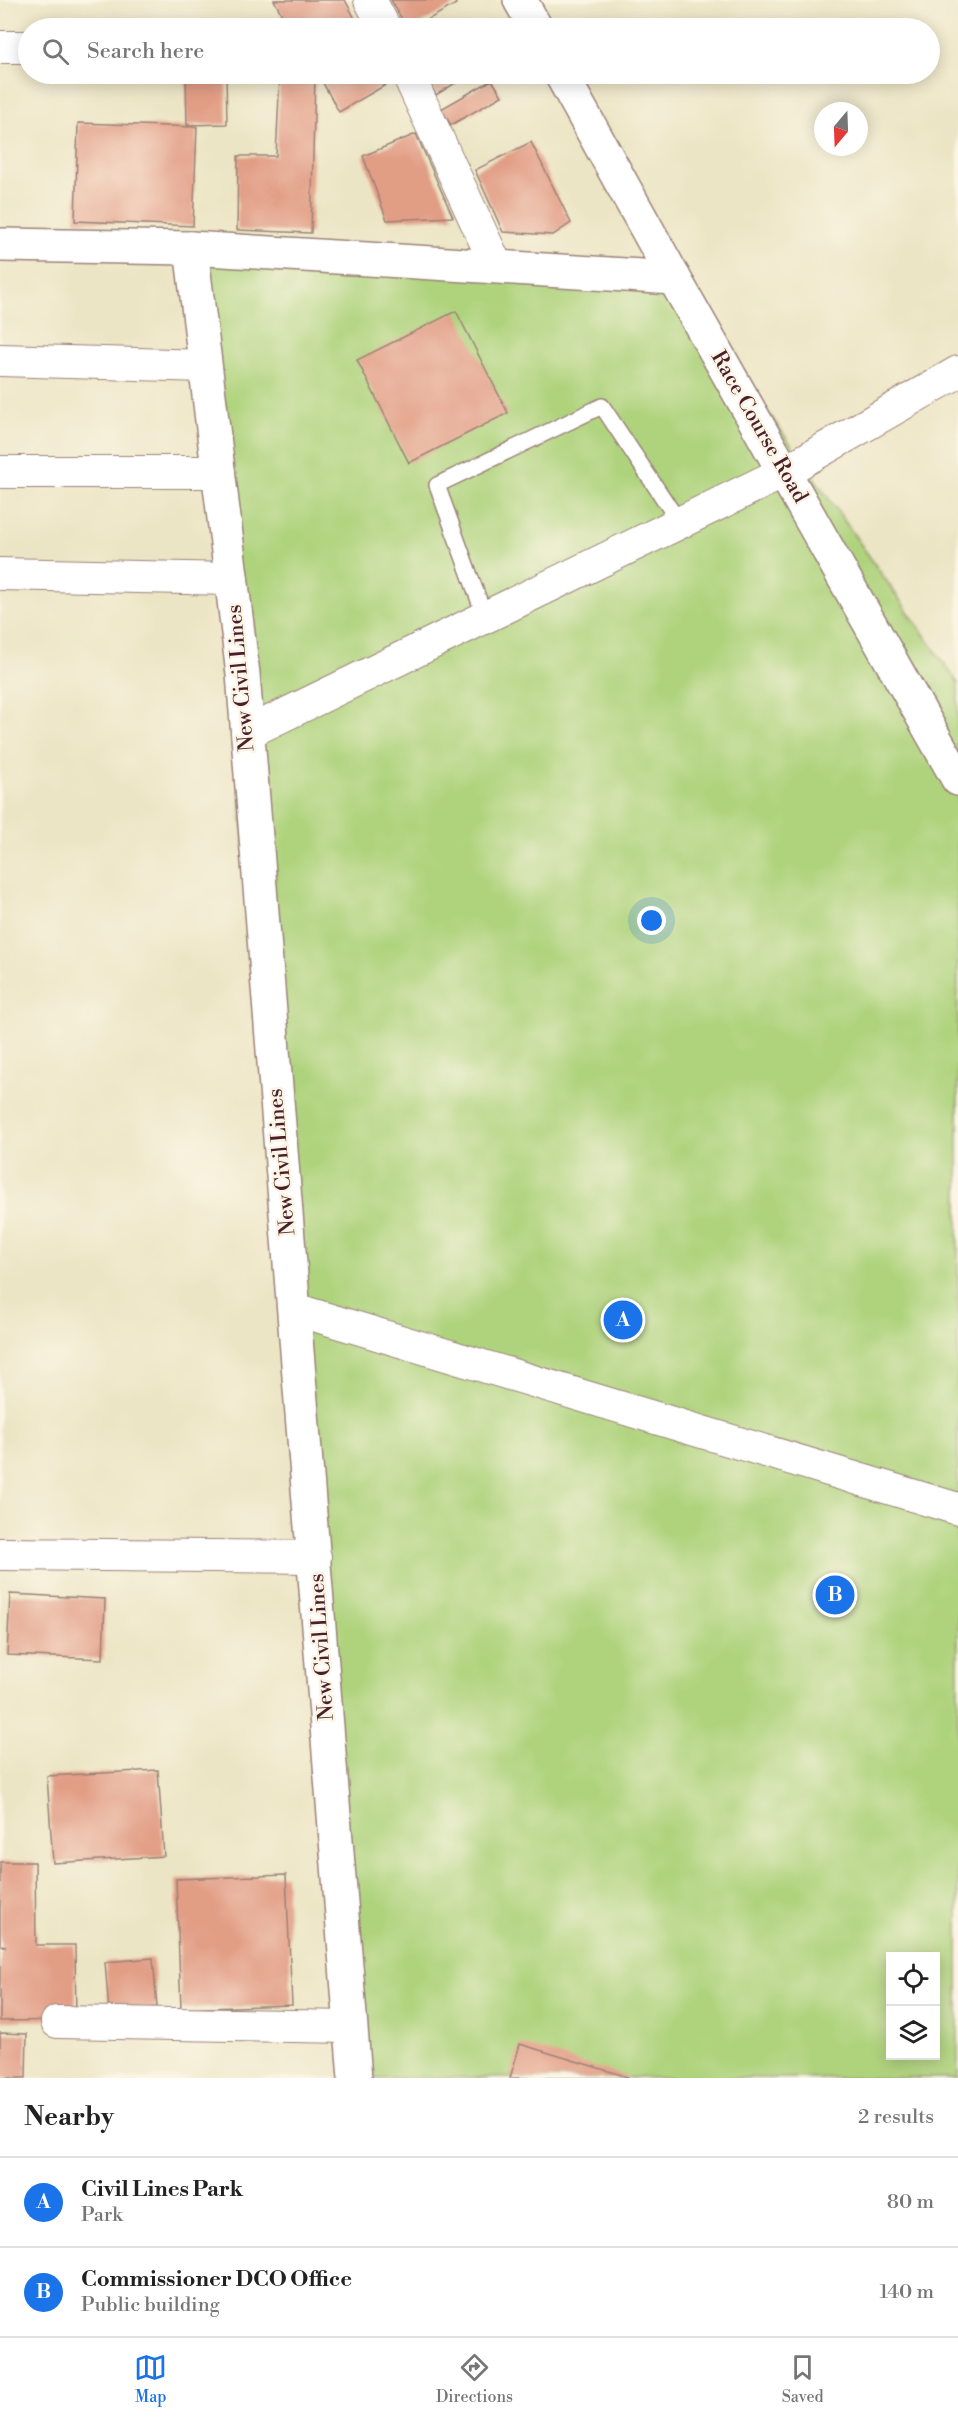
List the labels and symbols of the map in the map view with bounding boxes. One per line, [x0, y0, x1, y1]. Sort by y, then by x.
north arrow [814, 102, 868, 156]
street label: Race Course Road [705, 346, 813, 508]
street label: New Civil Lines [222, 604, 260, 752]
your location [637, 906, 666, 935]
street label: New Civil Lines [263, 1088, 301, 1236]
pin: A [604, 1298, 642, 1342]
pin: B [816, 1572, 854, 1618]
street label: New Civil Lines [304, 1573, 340, 1721]

